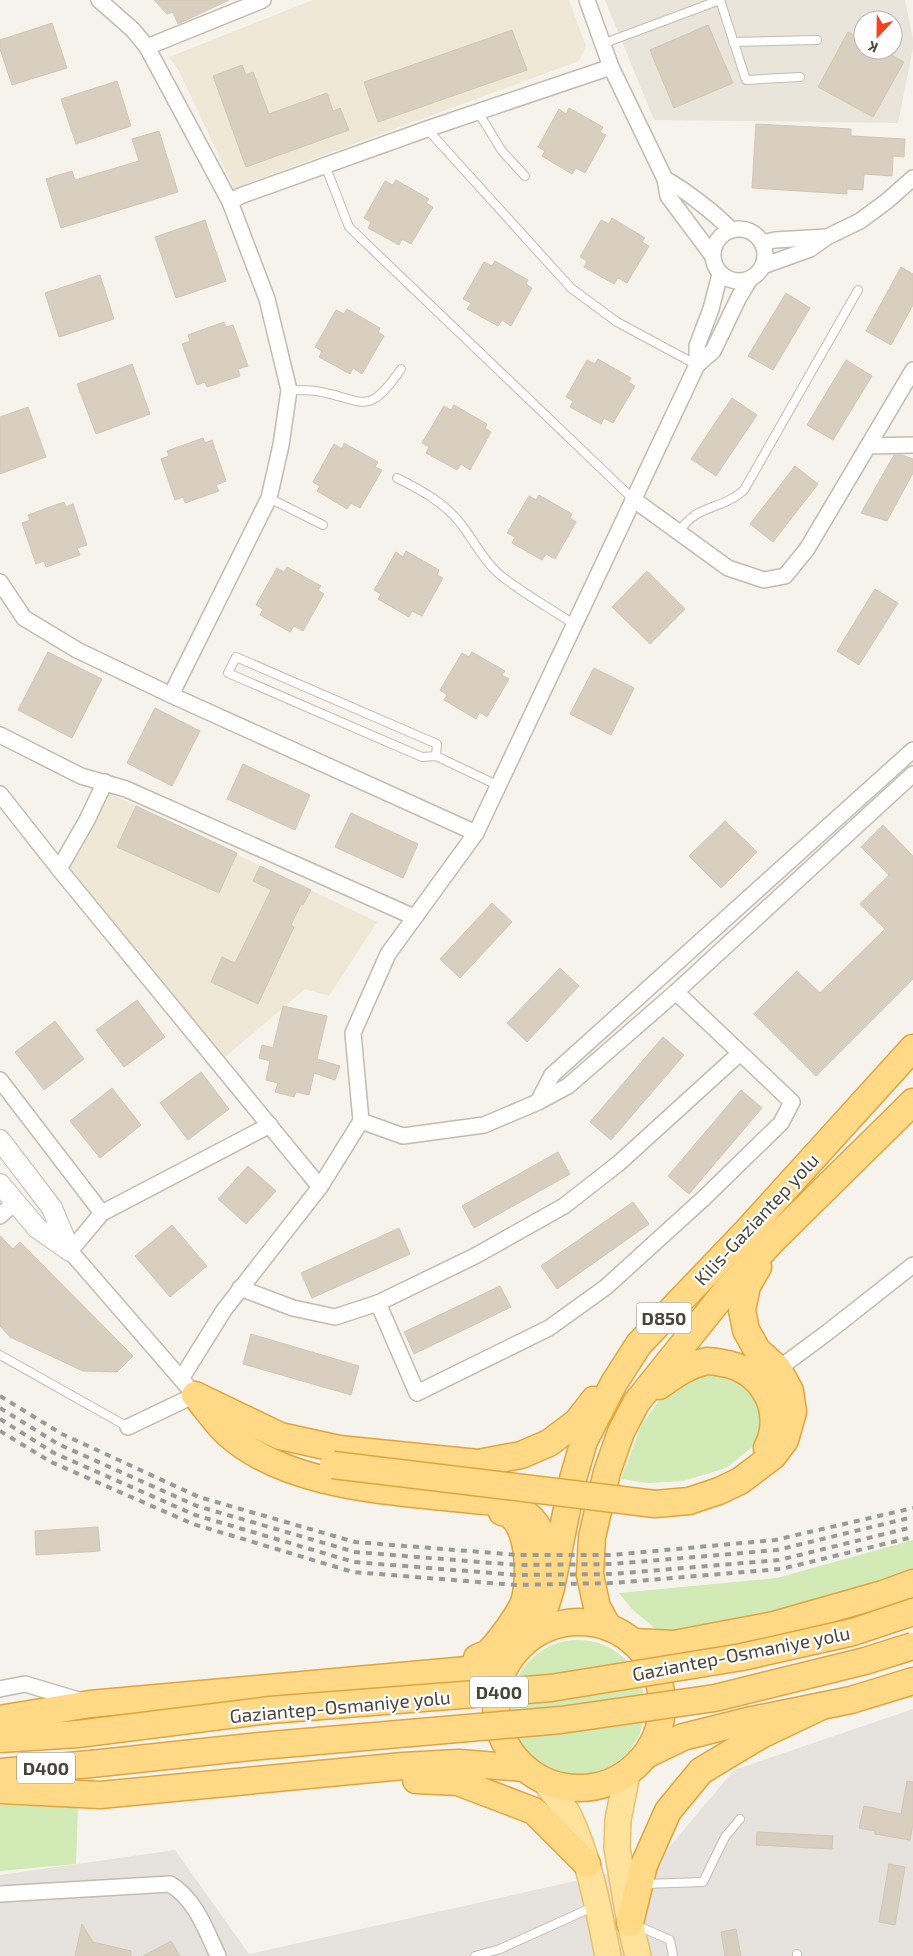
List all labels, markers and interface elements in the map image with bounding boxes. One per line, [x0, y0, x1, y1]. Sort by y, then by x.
north arrow [853, 10, 903, 60]
text: K [866, 38, 880, 57]
street label: Kilis-Gaziantep yolu [689, 1148, 823, 1290]
road number: D850 [636, 1302, 692, 1334]
street label: Gaziantep-Osmaniye yolu [630, 1621, 852, 1685]
road number: D400 [470, 1676, 528, 1708]
street label: Gaziantep-Osmaniye yolu [229, 1685, 451, 1727]
road number: D400 [17, 1752, 75, 1784]

